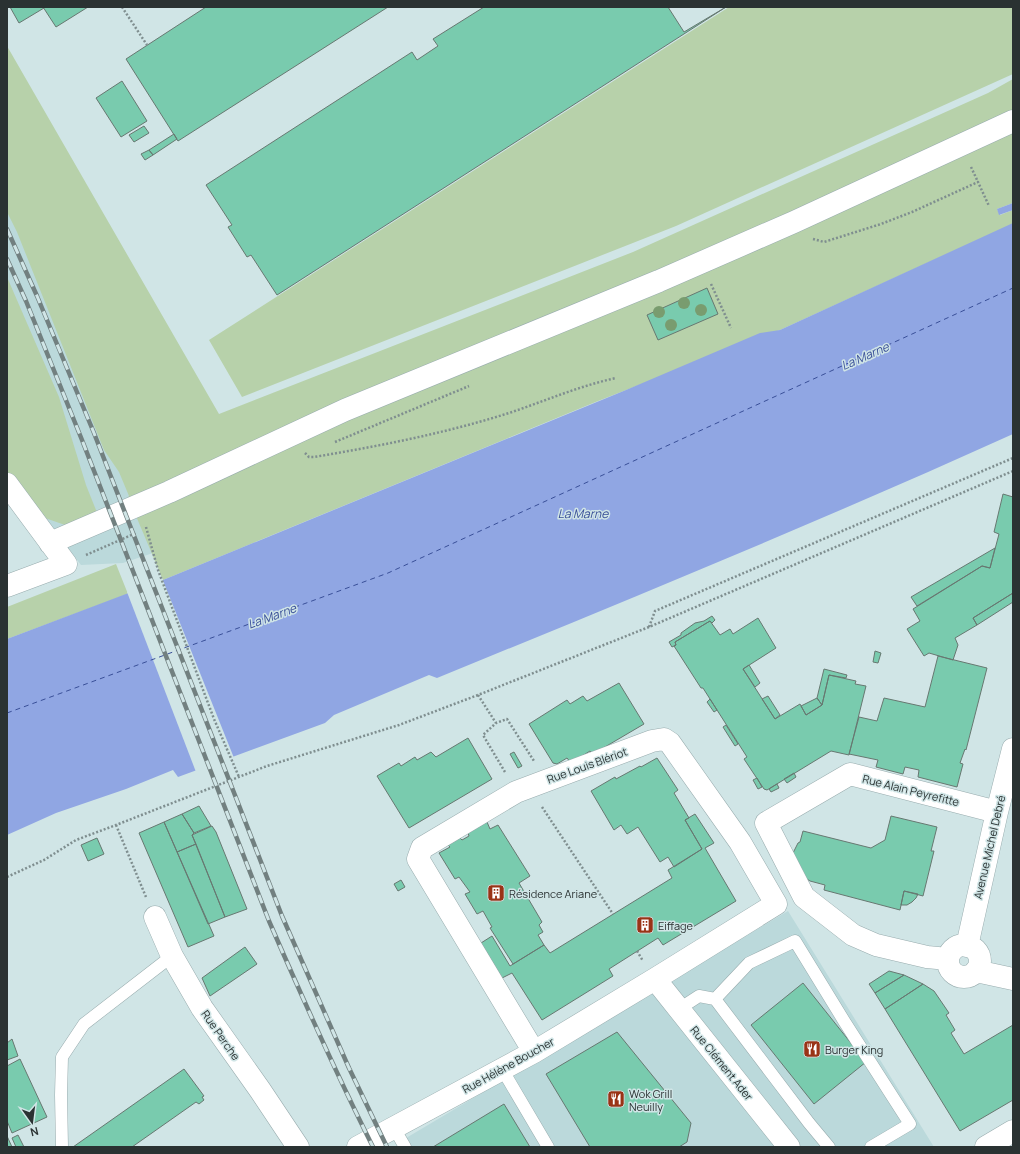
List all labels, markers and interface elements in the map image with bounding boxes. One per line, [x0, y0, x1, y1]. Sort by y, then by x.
water label: La Marne [839, 338, 892, 374]
water label: La Marne [558, 505, 609, 522]
water label: La Marne [245, 599, 299, 633]
street label: Rue Louis Blériot [545, 744, 629, 786]
street label: Rue Alain Peyrefitte [861, 771, 962, 809]
street label: Avenue Michel Debré [970, 793, 1008, 900]
building icon: Résidence Ariane [486, 883, 506, 903]
place label: Résidence Ariane [509, 886, 598, 901]
building icon: Eiffage [635, 915, 655, 935]
place label: Eiffage [658, 918, 694, 933]
street label: Rue Perche [198, 1007, 244, 1064]
street label: Rue Clément Ader [687, 1023, 757, 1103]
street label: Rue Hélène Boucher [459, 1034, 557, 1096]
restaurant icon: Burger King [802, 1039, 822, 1059]
place label: Burger King [825, 1042, 883, 1057]
place label: Wok Grill Neuilly [629, 1086, 672, 1114]
restaurant icon: Wok Grill Neuilly [606, 1089, 626, 1109]
north arrow [12, 1102, 52, 1142]
text: N [29, 1124, 40, 1140]

